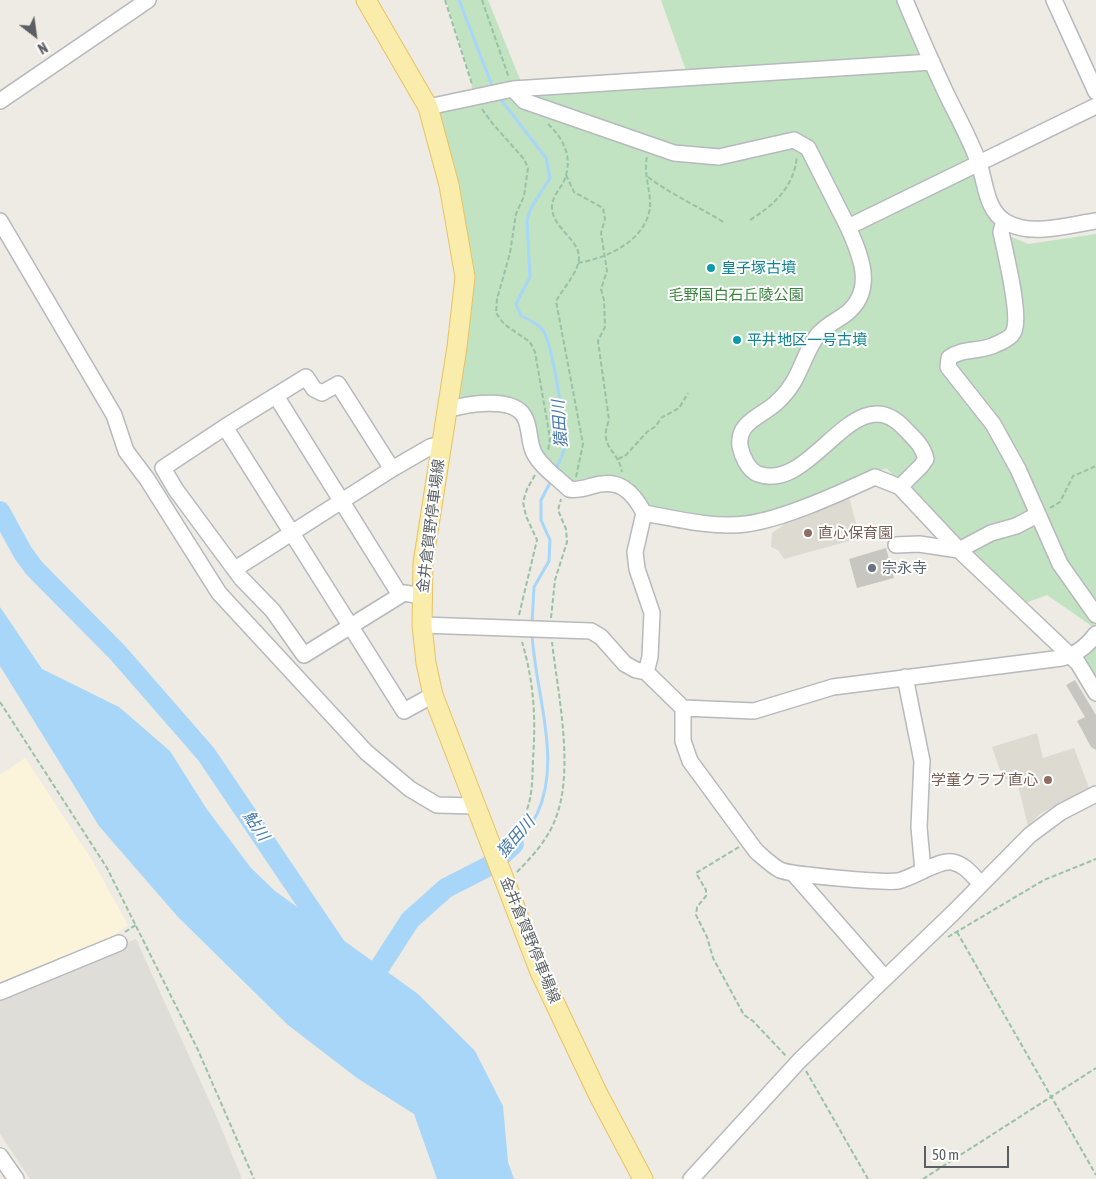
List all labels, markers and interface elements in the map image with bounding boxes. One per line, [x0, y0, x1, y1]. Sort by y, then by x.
north arrow [10, 10, 60, 60]
text: N [35, 39, 50, 57]
place label: 皇子塚古墳 [721, 259, 796, 277]
marker: 皇子塚古墳 [705, 262, 717, 274]
park label: 毛野国白石丘陵公園 [669, 286, 803, 304]
place label: 平井地区一号古墳 [747, 331, 867, 349]
marker: 平井地区一号古墳 [731, 334, 743, 346]
water label: 猿田川 [549, 399, 571, 449]
street label: 金井倉賀野停車場線 [414, 458, 448, 594]
place label: 直心保育園 [818, 524, 893, 542]
marker: 直心保育園 [802, 527, 814, 539]
place label: 宗永寺 [882, 559, 927, 577]
marker: 宗永寺 [866, 562, 878, 574]
place label: 学童クラブ 直心 [931, 771, 1038, 789]
marker: 学童クラブ 直心 [1042, 774, 1054, 786]
water label: 鮎川 [239, 807, 273, 845]
water label: 猿田川 [493, 813, 539, 861]
street label: 金井倉賀野停車場線 [496, 874, 564, 1006]
scale bar [926, 1136, 1011, 1168]
text: 50 m [932, 1146, 959, 1163]

